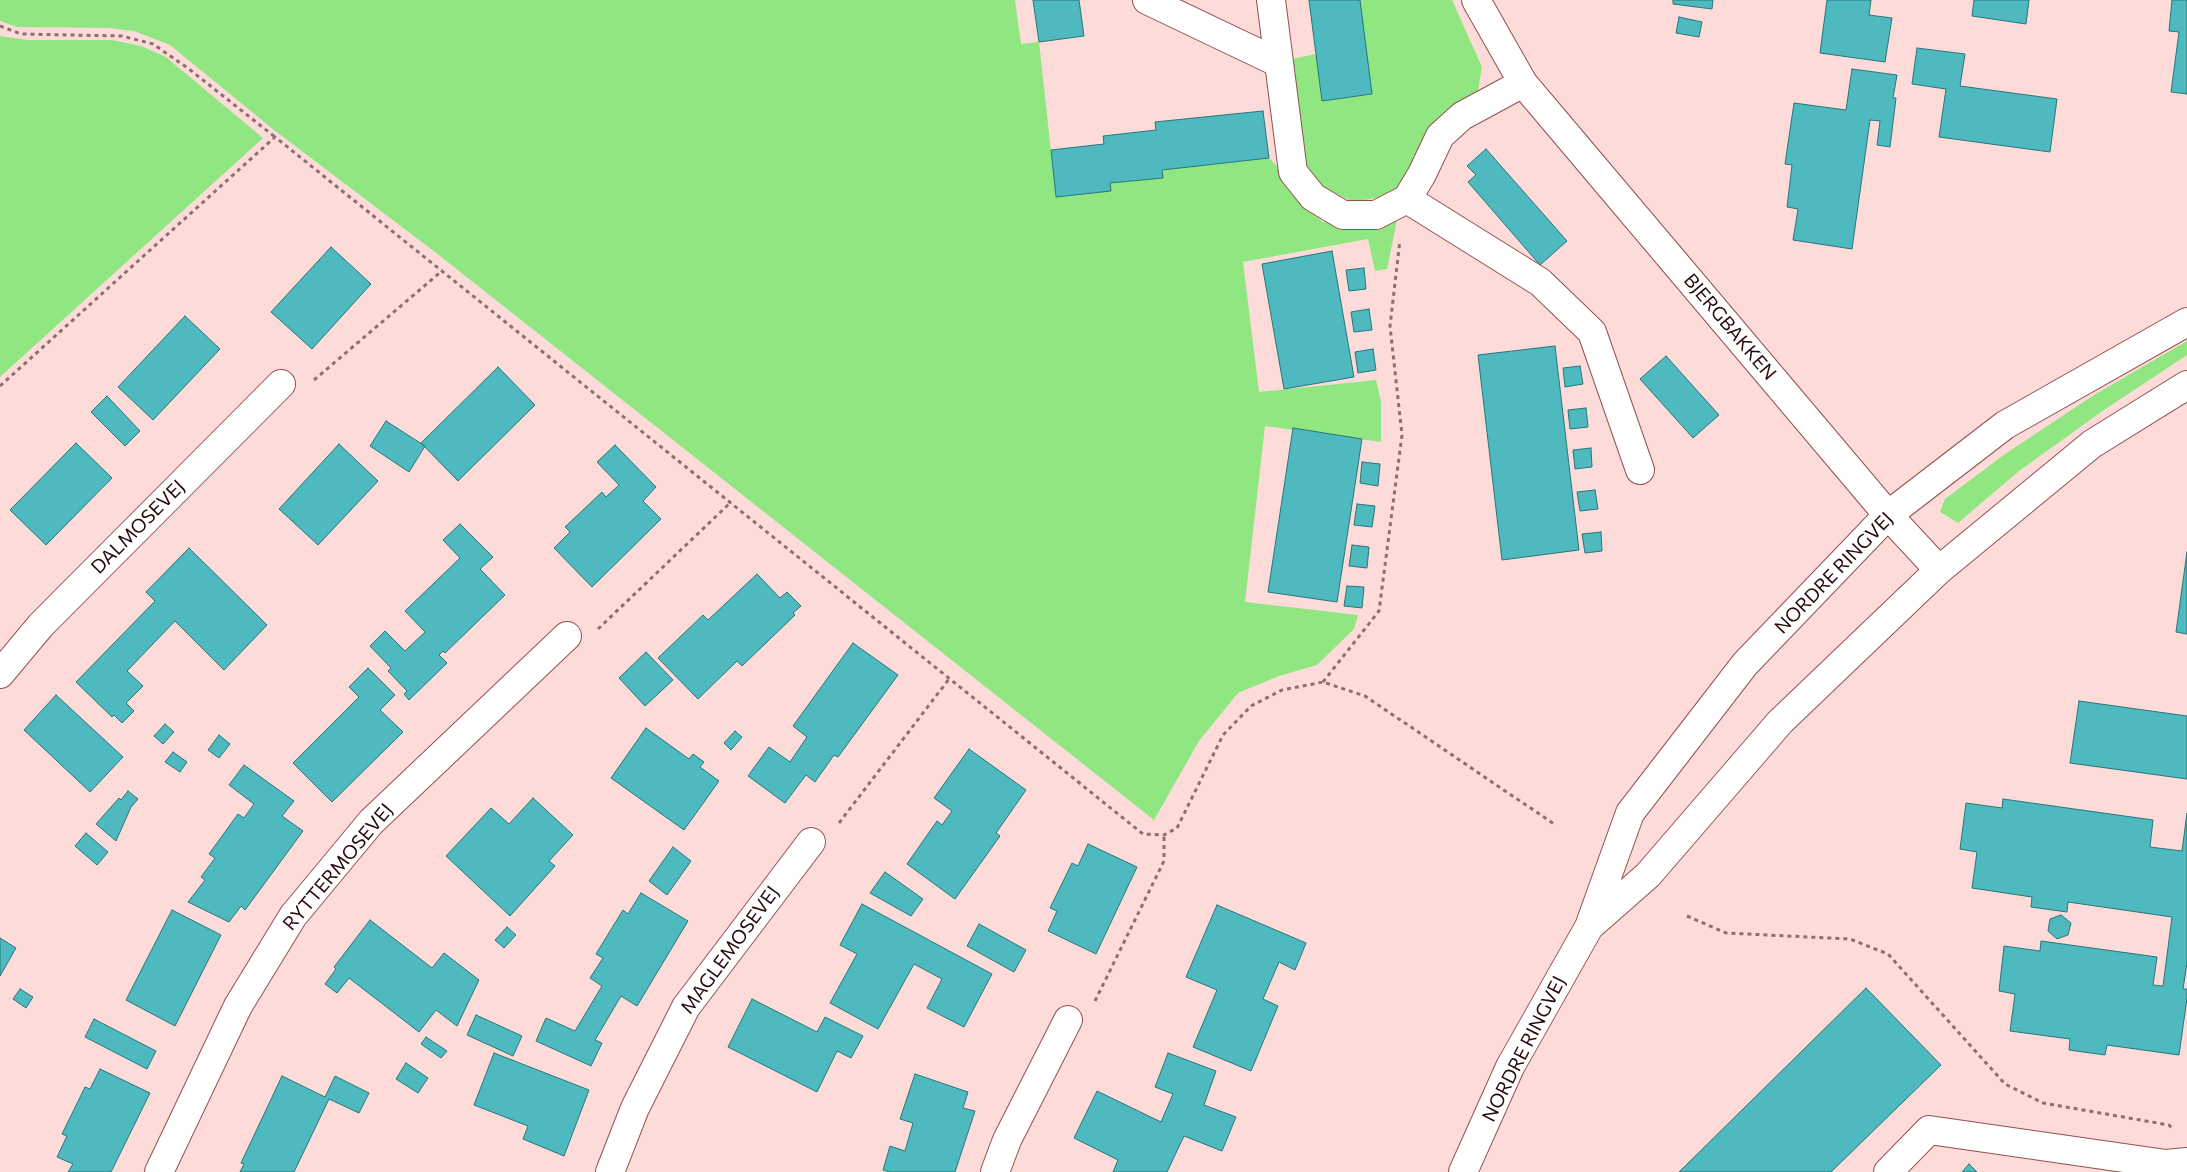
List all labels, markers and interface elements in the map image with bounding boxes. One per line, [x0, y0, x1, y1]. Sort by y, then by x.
street label: BJERGBAKKEN [1679, 269, 1781, 385]
street label: DALMOSEVEJ [86, 475, 190, 579]
street label: NORDRE RINGVEJ [1770, 507, 1898, 639]
street label: RYTTERMOSEVEJ [278, 799, 398, 935]
street label: MAGLEMOSEVEJ [676, 882, 784, 1018]
street label: NORDRE RINGVEJ [1477, 972, 1571, 1126]

